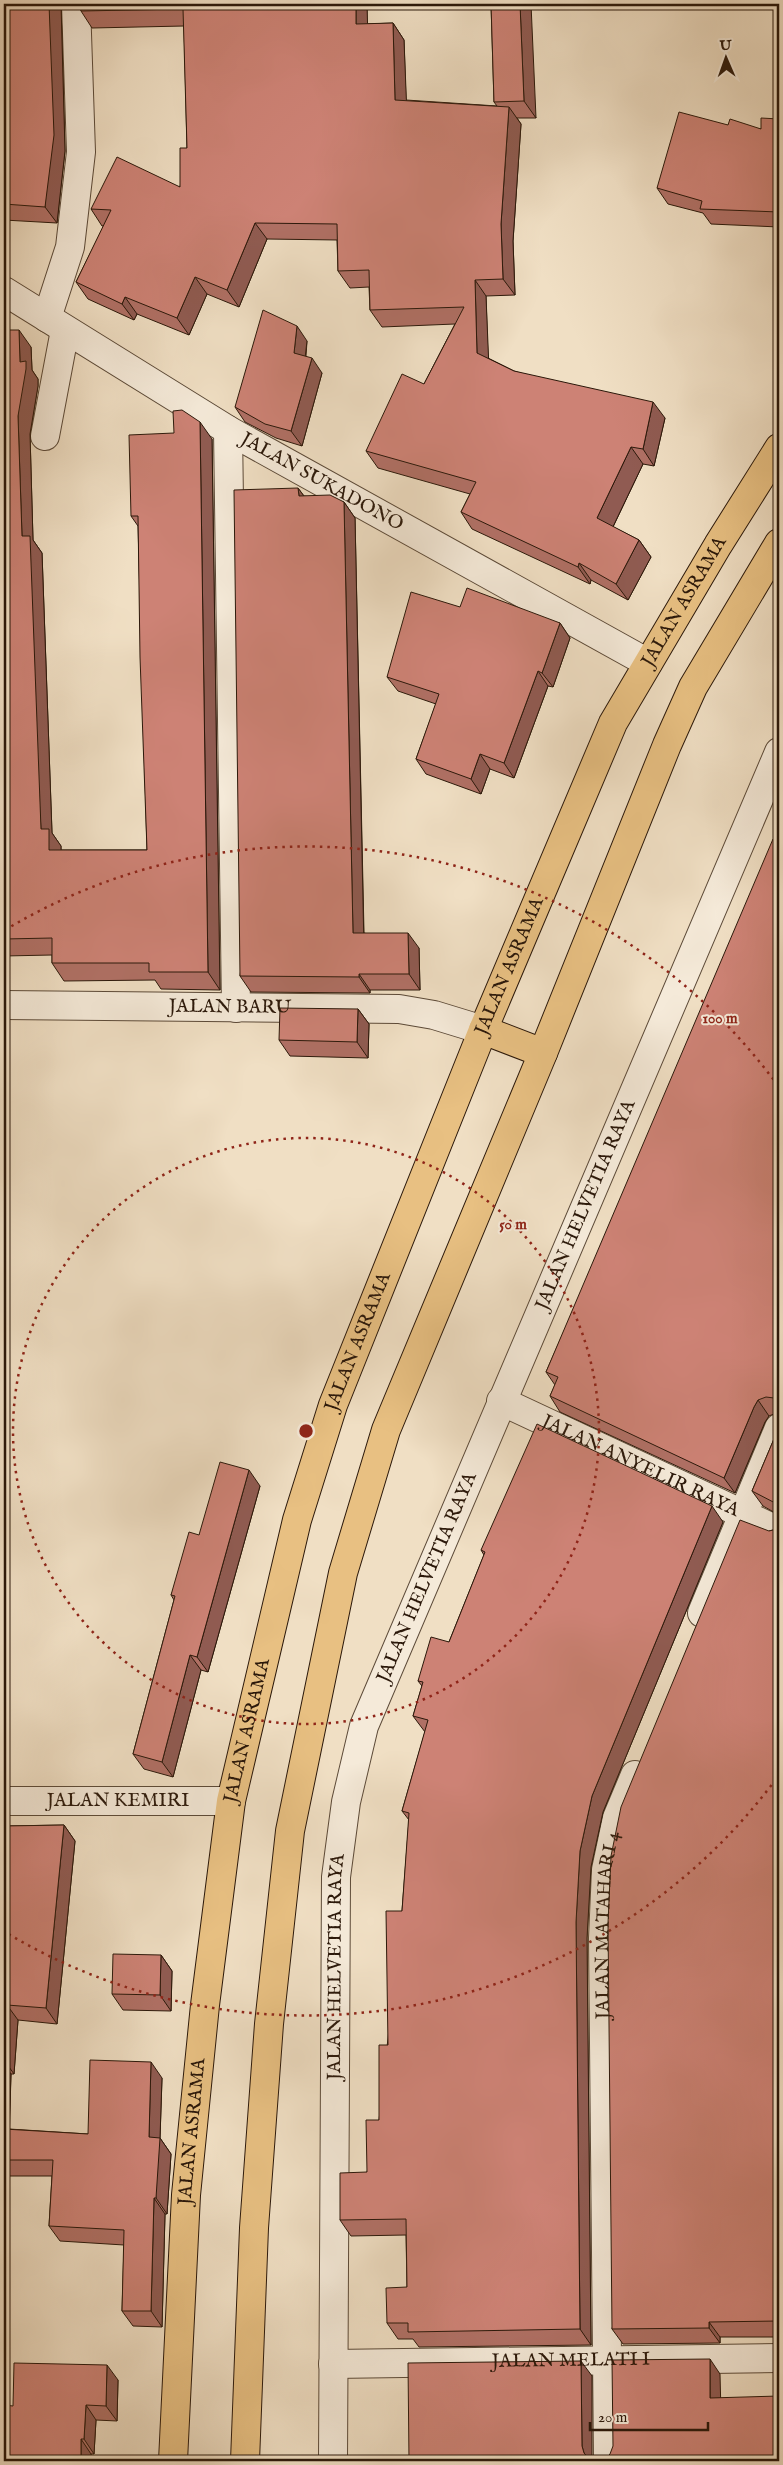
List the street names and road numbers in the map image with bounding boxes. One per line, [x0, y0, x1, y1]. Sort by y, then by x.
street label: JALAN SUKADONO [235, 426, 408, 537]
street label: JALAN ASRAMA [636, 531, 733, 673]
street label: JALAN ASRAMA [469, 893, 550, 1041]
street label: JALAN BARU [167, 995, 292, 1020]
street label: JALAN HELVETIA RAYA [530, 1095, 642, 1316]
street label: JALAN ASRAMA [319, 1268, 397, 1416]
street label: JALAN ANYELIR RAYA [536, 1409, 744, 1523]
street label: JALAN HELVETIA RAYA [371, 1468, 483, 1688]
street label: JALAN ASRAMA [218, 1655, 276, 1807]
street label: JALAN KEMIRI [45, 1789, 189, 1813]
street label: JALAN MATAHARI 4 [591, 1828, 626, 2022]
street label: JALAN HELVETIA RAYA [323, 1851, 351, 2082]
street label: JALAN ASRAMA [173, 2056, 212, 2208]
street label: JALAN MELATI I [490, 2348, 650, 2374]

